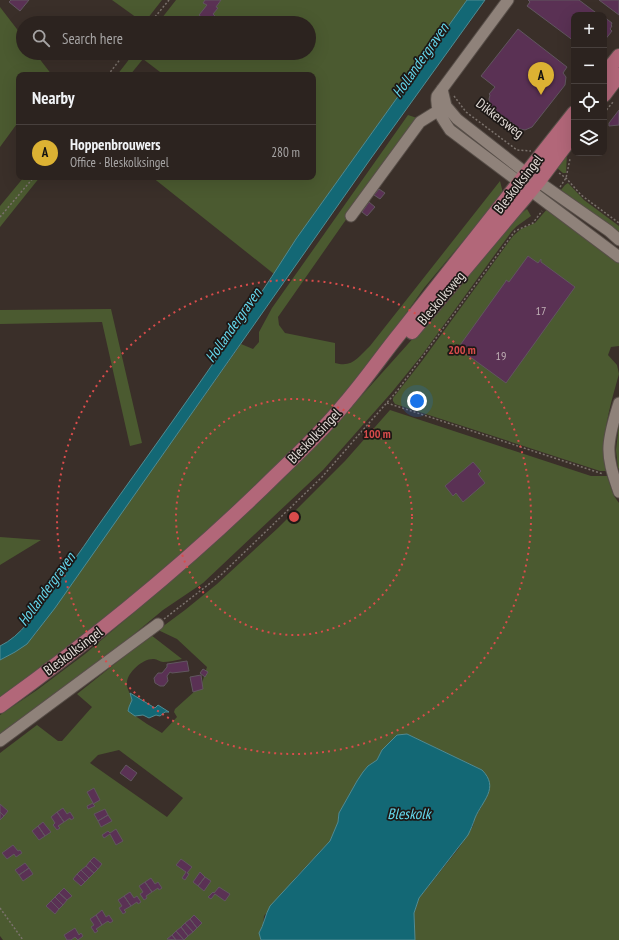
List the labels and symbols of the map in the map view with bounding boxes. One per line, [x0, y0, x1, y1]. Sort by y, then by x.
water label: Hollandergraven [388, 18, 453, 101]
pin: A [528, 62, 554, 95]
street label: Dikkersweg [472, 94, 528, 142]
street label: Bleskolksingel [490, 151, 547, 217]
street label: Bleskolksweg [413, 267, 469, 329]
water label: Hollandergraven [201, 283, 266, 366]
house number: 17 [536, 303, 546, 318]
text: 200 m [448, 342, 476, 357]
house number: 19 [496, 348, 506, 363]
your location [407, 391, 427, 411]
street label: Bleskolksingel [283, 404, 345, 467]
text: 100 m [363, 426, 391, 441]
centre of rings [287, 510, 301, 524]
water label: Hollandergraven [13, 547, 80, 629]
street label: Bleskolksingel [40, 622, 107, 679]
water label: Bleskolk [387, 804, 433, 823]

